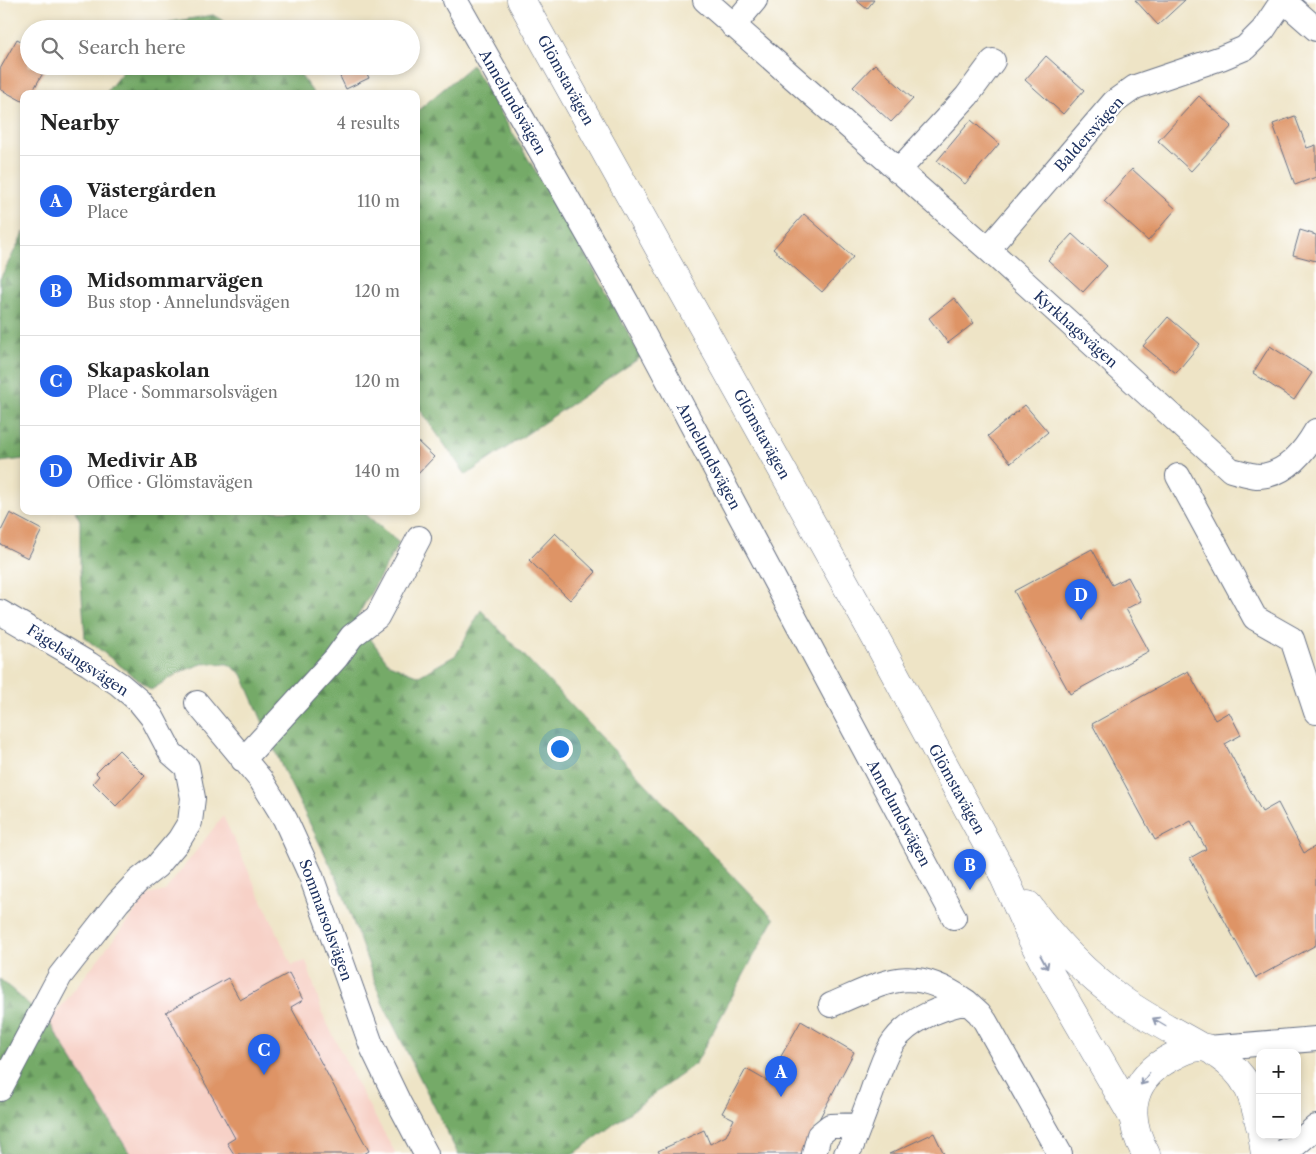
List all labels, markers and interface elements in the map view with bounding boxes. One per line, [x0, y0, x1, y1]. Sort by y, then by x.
search box [20, 20, 420, 75]
street label: Glömstavägen [533, 32, 599, 129]
icon: search [38, 34, 66, 62]
text: Search here [78, 36, 186, 59]
street label: Annelundsvägen [475, 45, 551, 158]
street label: Baldersvägen [1050, 92, 1128, 175]
text: Nearby [40, 110, 119, 135]
text: 4 results [337, 113, 400, 133]
text: Västergården [87, 179, 216, 202]
text: A [50, 191, 62, 211]
text: 110 m [357, 191, 400, 211]
text: Place [87, 202, 128, 222]
text: Midsommarvägen [87, 269, 263, 292]
text: B [50, 281, 62, 301]
text: 120 m [355, 281, 400, 301]
street label: Kyrkhagsvägen [1030, 286, 1122, 372]
text: Bus stop · Annelundsvägen [87, 292, 290, 312]
text: Skapaskolan [87, 359, 210, 382]
text: C [50, 371, 62, 391]
text: 120 m [355, 371, 400, 391]
text: Place · Sommarsolsvägen [87, 382, 278, 402]
street label: Glömstavägen [729, 386, 795, 483]
street label: Annelundsvägen [672, 398, 745, 513]
text: Medivir AB [87, 449, 198, 472]
text: D [49, 461, 63, 481]
text: 140 m [355, 461, 400, 481]
text: Office · Glömstavägen [87, 472, 253, 492]
pin: D [1065, 579, 1097, 620]
street label: Fågelsångsvägen [24, 620, 133, 700]
your location [547, 736, 573, 762]
street label: Glömstavägen [924, 741, 990, 838]
street label: Annelundsvägen [862, 755, 935, 870]
pin: B [954, 849, 986, 890]
street label: Sommarsolsvägen [295, 857, 357, 984]
one-way arrow [1039, 954, 1049, 969]
one-way arrow [1152, 1017, 1166, 1027]
pin: C [248, 1034, 280, 1075]
map controls [1256, 1049, 1301, 1139]
button: + [1256, 1049, 1301, 1094]
pin: A [765, 1056, 797, 1097]
one-way arrow [1139, 1072, 1150, 1085]
button: − [1256, 1094, 1301, 1139]

